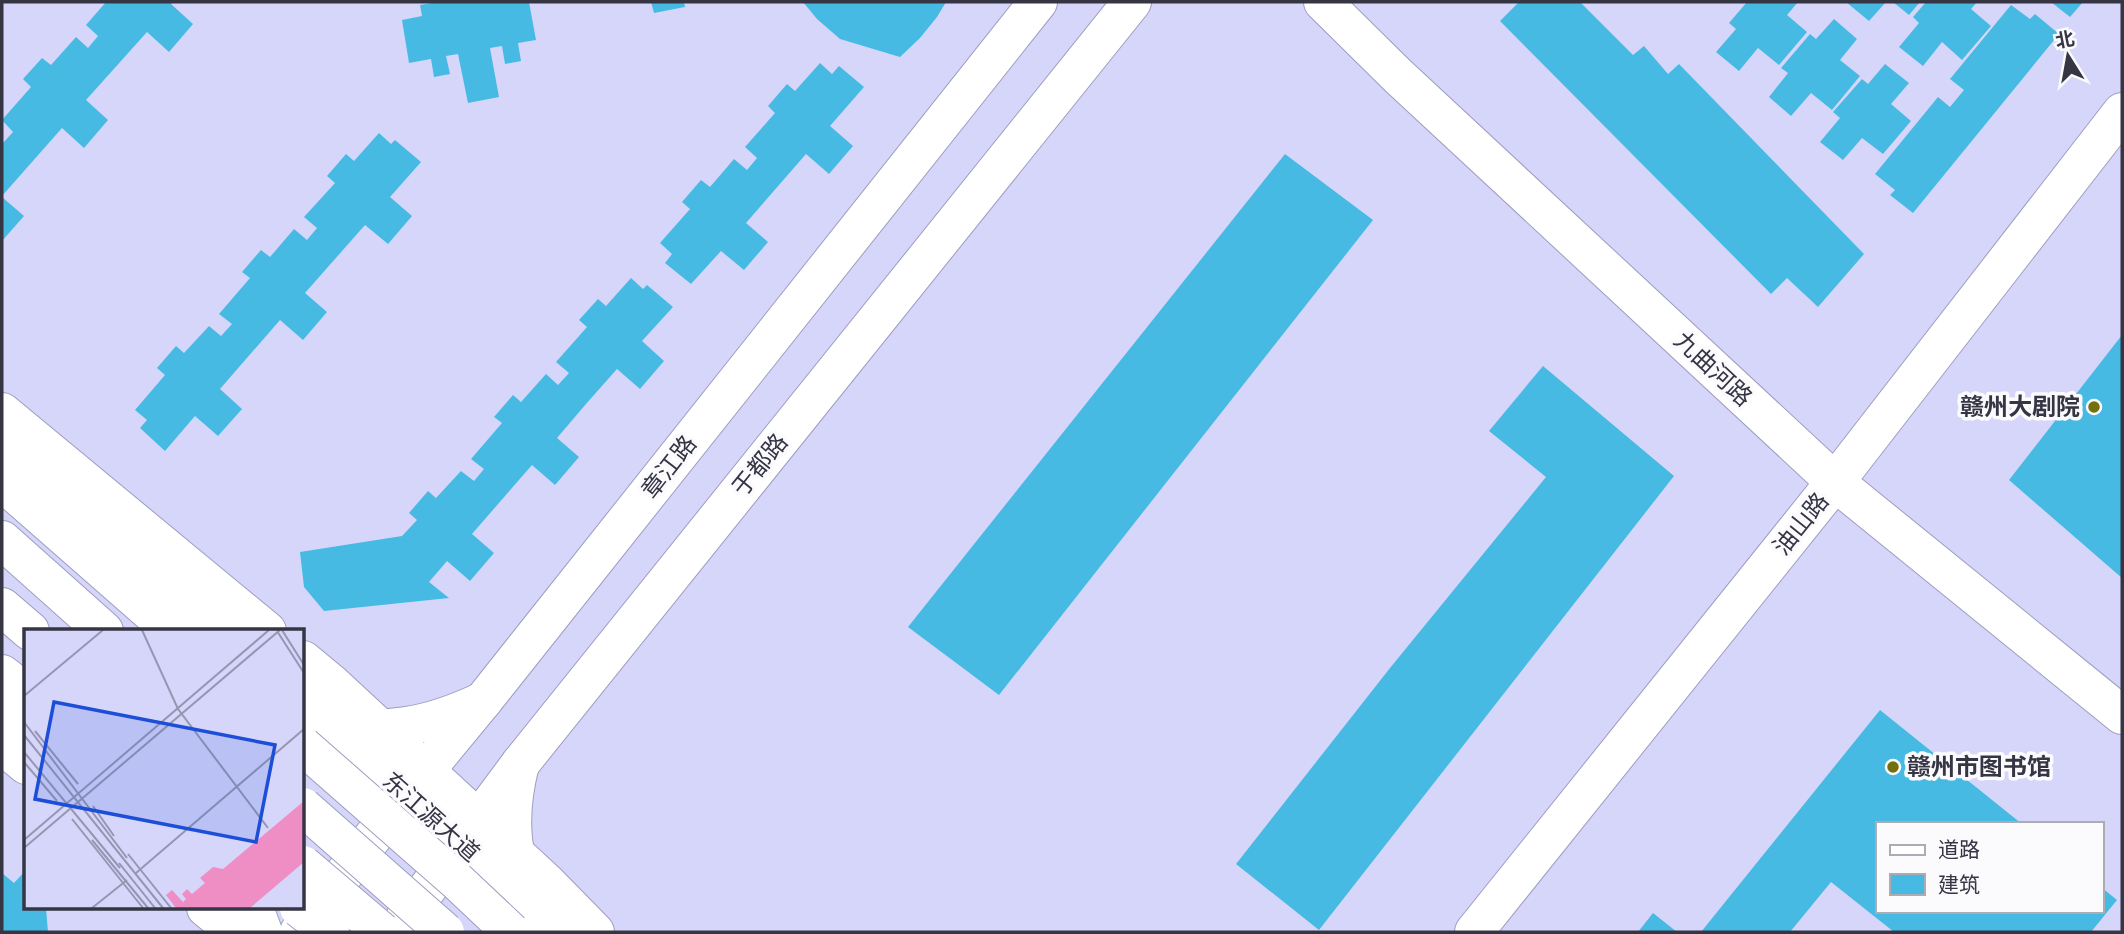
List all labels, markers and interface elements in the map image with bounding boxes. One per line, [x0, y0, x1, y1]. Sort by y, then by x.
north arrow [2033, 21, 2103, 91]
text: 北 [2053, 27, 2076, 53]
street label: 九曲河路 [1668, 325, 1758, 412]
place label: 赣州大剧院 [1960, 392, 2080, 421]
marker: 赣州大剧院 [2086, 399, 2102, 415]
street label: 于都路 [726, 428, 794, 502]
street label: 章江路 [635, 429, 702, 504]
street label: 油山路 [1767, 487, 1835, 561]
inset map [24, 629, 304, 909]
place label: 赣州市图书馆 [1907, 752, 2051, 781]
marker: 赣州市图书馆 [1885, 759, 1901, 775]
street label: 东江源大道 [377, 766, 486, 868]
legend [1876, 822, 2103, 913]
text: 道路 [1938, 837, 1980, 862]
text: 建筑 [1938, 872, 1980, 897]

